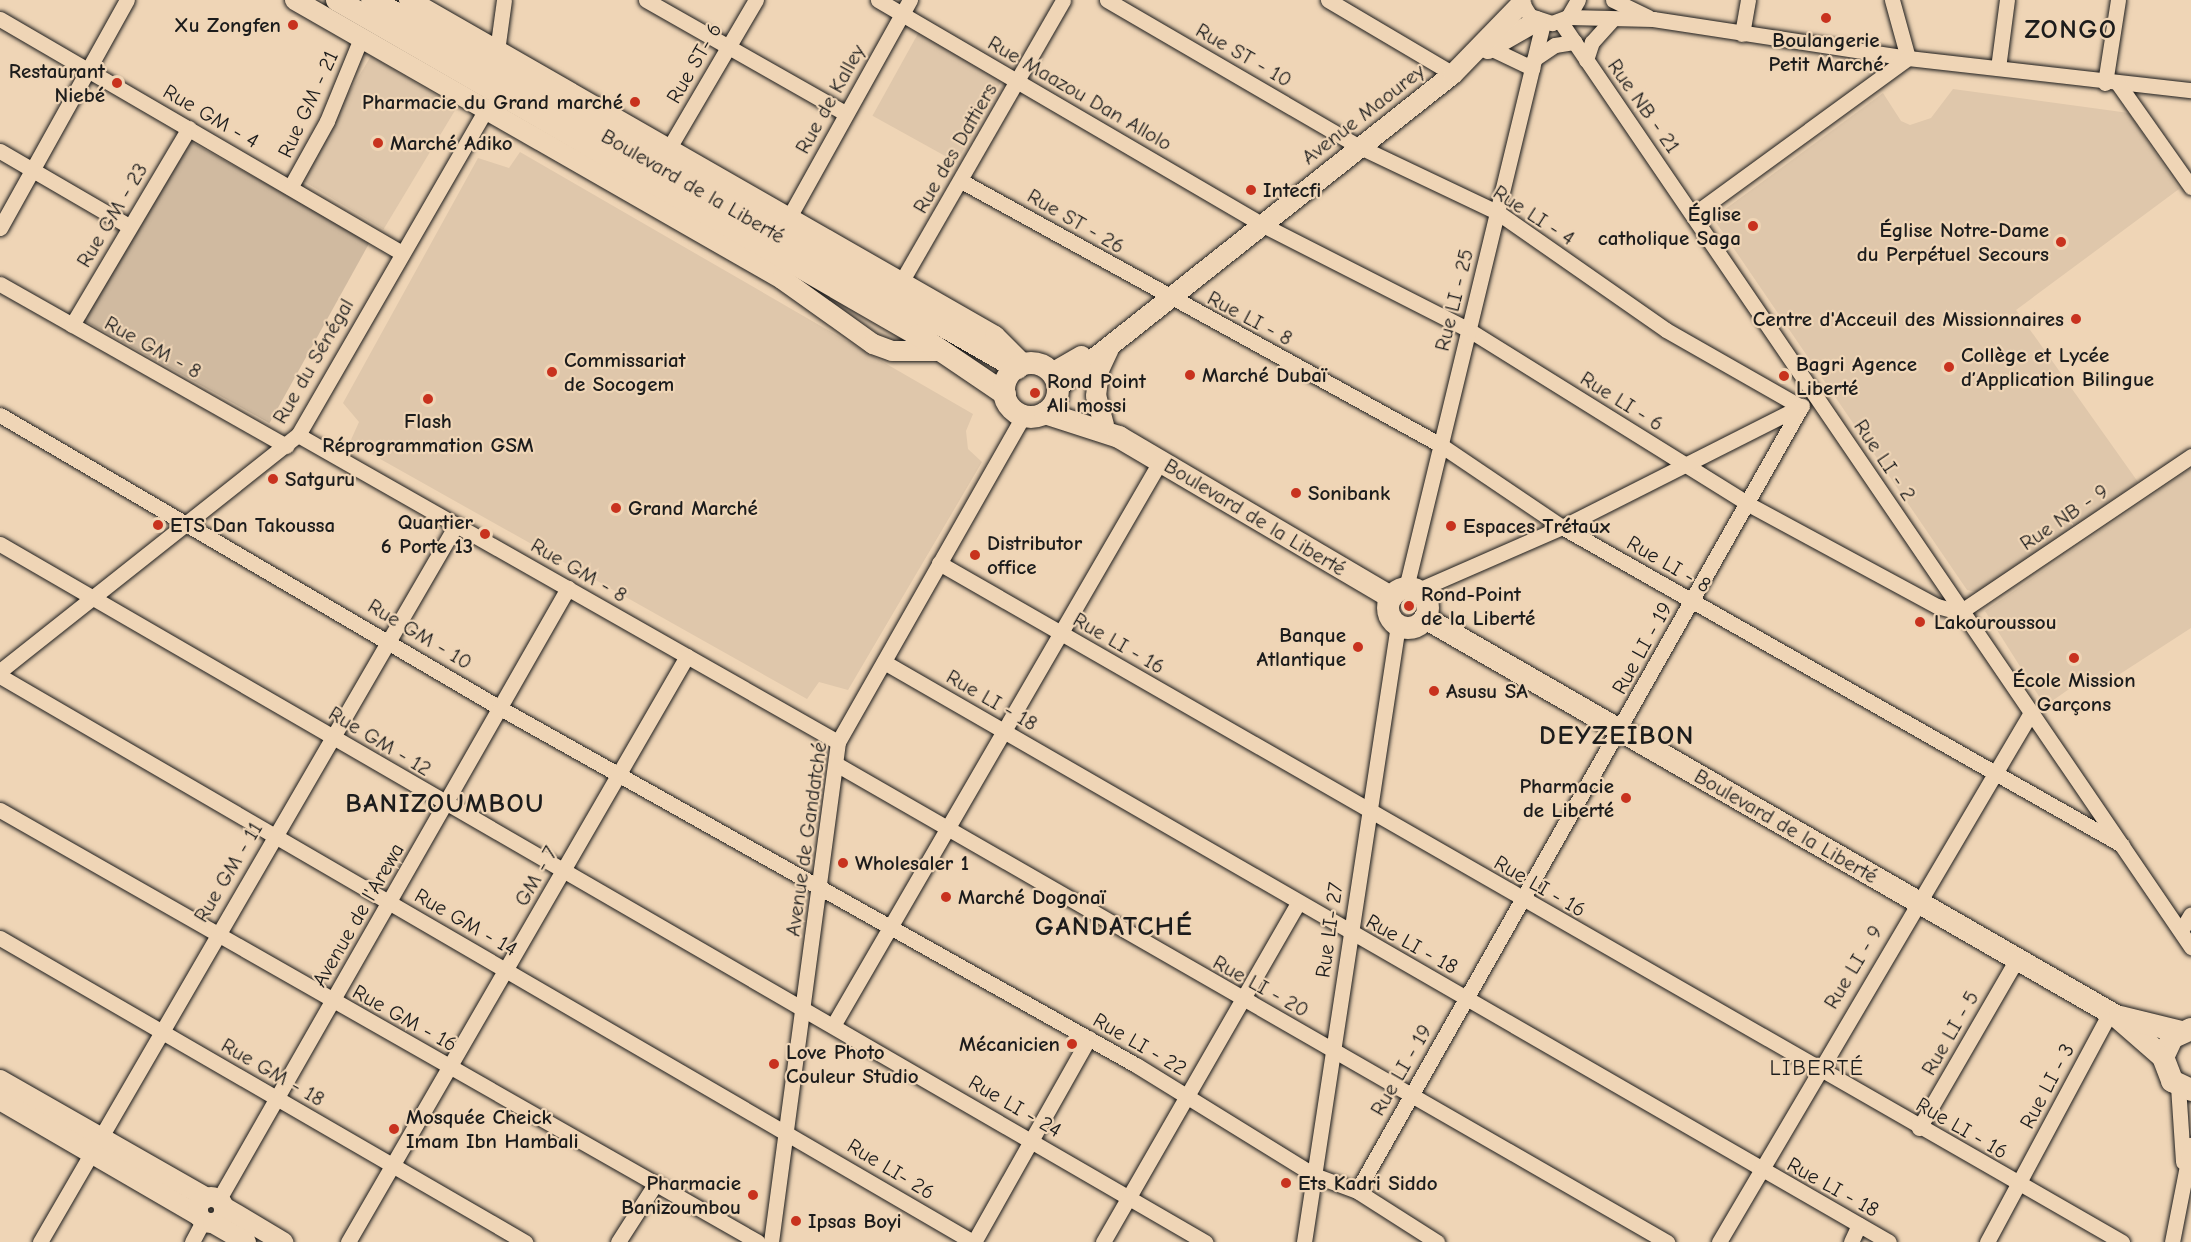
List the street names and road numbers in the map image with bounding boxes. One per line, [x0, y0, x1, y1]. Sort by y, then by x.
street label: Rue ST - 10 [1191, 17, 1297, 93]
street label: Rue ST- 6 [661, 18, 727, 108]
street label: Rue Maazou Dan Allolo [983, 30, 1177, 156]
street label: Rue de Kalley [790, 40, 870, 158]
street label: Rue GM - 21 [272, 46, 344, 162]
street label: Rue NB - 21 [1602, 54, 1686, 158]
street label: Avenue Maourey [1297, 58, 1429, 170]
street label: Rue des Dattiers [907, 78, 1003, 218]
street label: Rue GM - 4 [159, 79, 263, 153]
street label: Boulevard de la Liberté [597, 123, 789, 249]
street label: Rue GM - 23 [71, 158, 153, 272]
street label: Rue LI - 4 [1488, 179, 1580, 251]
street label: Rue ST - 26 [1023, 183, 1129, 259]
street label: Rue LI - 25 [1429, 246, 1479, 354]
street label: Rue LI - 8 [1203, 285, 1297, 351]
street label: Rue du Sénégal [267, 294, 359, 428]
street label: Rue GM - 8 [100, 310, 206, 384]
street label: Rue LI - 6 [1576, 366, 1668, 436]
street label: Rue LI - 2 [1849, 414, 1921, 506]
street label: Boulevard de la Liberté [1160, 453, 1350, 581]
street label: Rue NB - 9 [2015, 478, 2113, 556]
street label: Rue LI - 8 [1623, 530, 1715, 598]
street label: Rue GM - 8 [526, 532, 632, 608]
street label: Rue GM - 10 [363, 593, 477, 675]
street label: Rue LI - 19 [1606, 598, 1678, 698]
street label: Rue LI - 16 [1069, 607, 1169, 679]
street label: Rue LI - 18 [942, 664, 1042, 736]
street label: Rue GM - 12 [324, 701, 436, 781]
street label: Avenue de Gandatché [780, 740, 832, 938]
street label: Boulevard de la Liberté [1690, 763, 1882, 889]
street label: Rue GM - 11 [188, 817, 268, 927]
street label: Avenue de l'Arewa [307, 839, 409, 991]
street label: GM - 7 [509, 842, 563, 910]
street label: Rue LI - 16 [1490, 850, 1590, 922]
street label: Rue LI- 27 [1310, 881, 1348, 979]
street label: Rue GM - 14 [410, 883, 522, 961]
street label: Rue LI - 18 [1362, 908, 1462, 980]
street label: Rue LI - 9 [1818, 921, 1888, 1013]
street label: Rue LI - 20 [1209, 949, 1313, 1023]
street label: Rue GM - 16 [348, 979, 462, 1057]
street label: Rue LI - 5 [1916, 986, 1984, 1080]
street label: Rue LI - 22 [1089, 1007, 1191, 1081]
street label: Rue LI - 19 [1365, 1020, 1437, 1120]
street label: Rue GM - 18 [217, 1032, 329, 1112]
street label: Rue LI - 3 [2014, 1039, 2080, 1133]
street label: Rue LI - 24 [964, 1069, 1066, 1143]
street label: Rue LI - 16 [1912, 1092, 2012, 1164]
street label: Rue LI- 26 [843, 1133, 939, 1205]
street label: Rue LI - 18 [1783, 1151, 1883, 1223]

